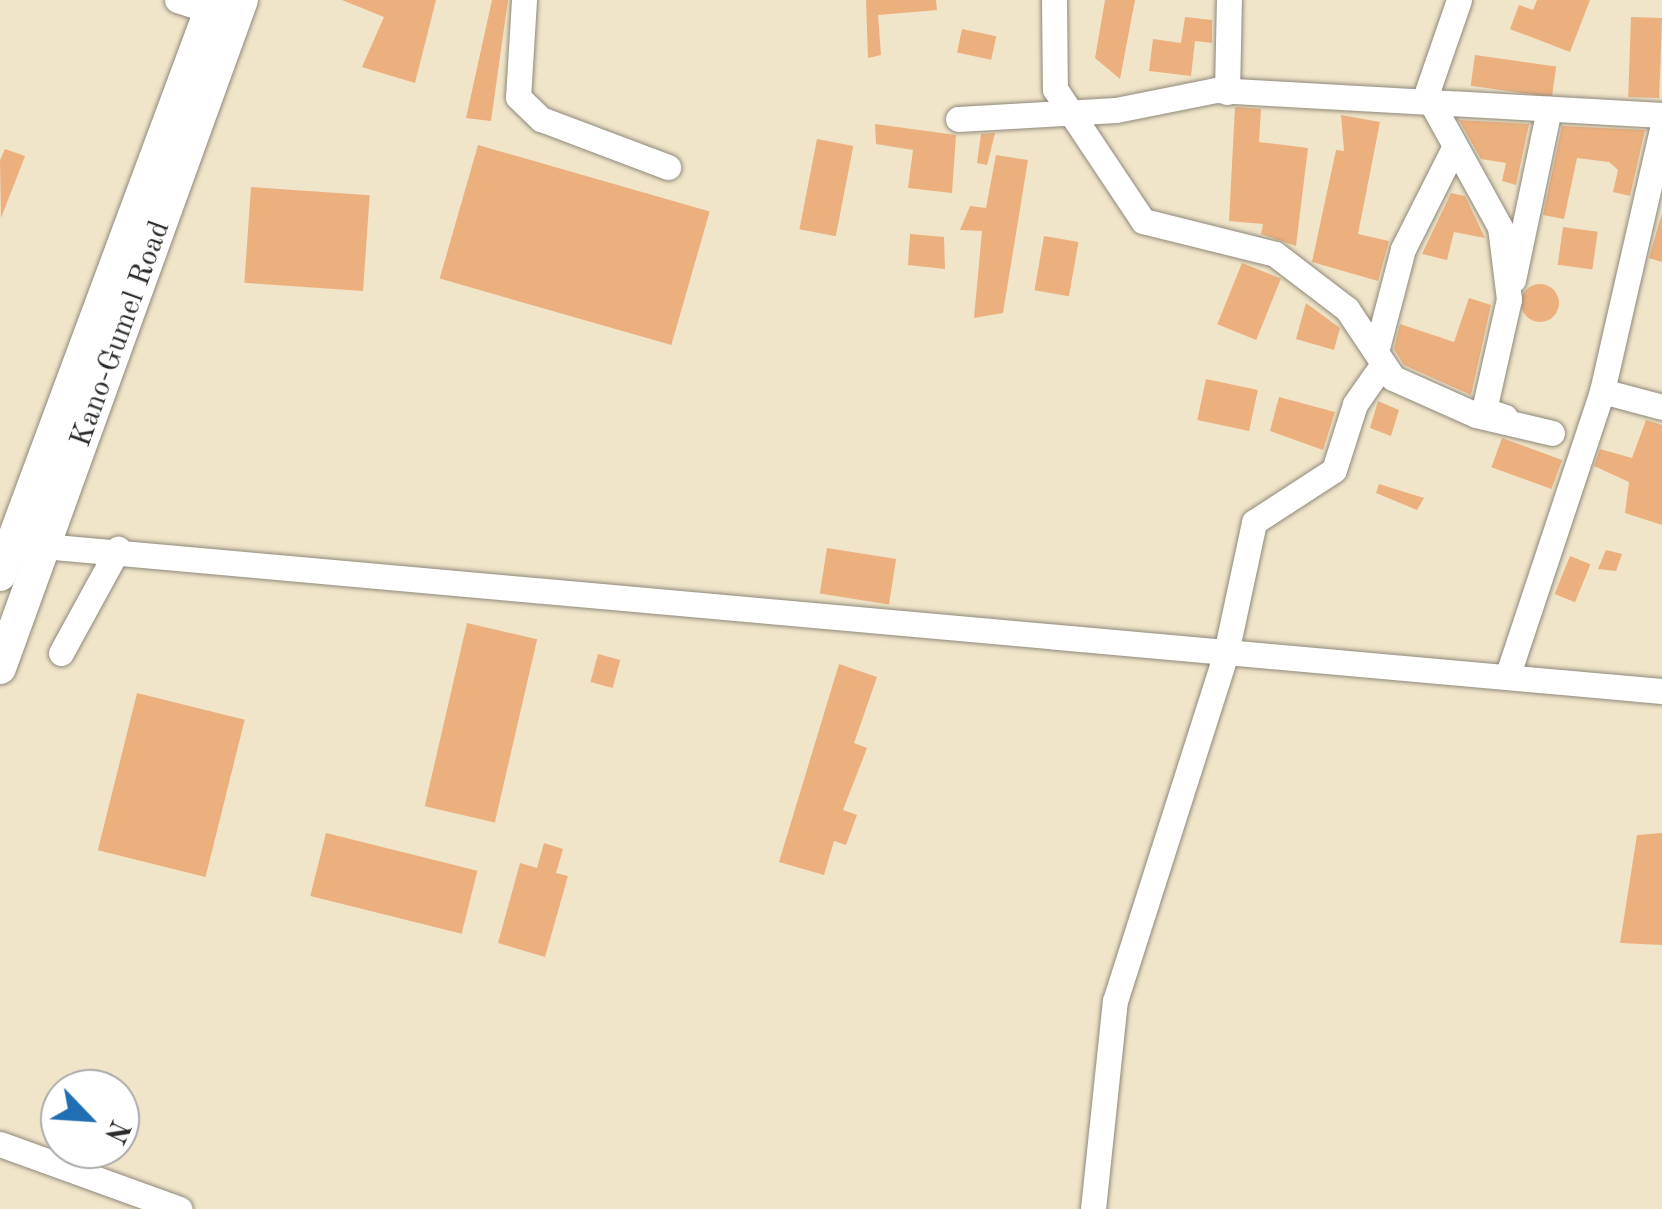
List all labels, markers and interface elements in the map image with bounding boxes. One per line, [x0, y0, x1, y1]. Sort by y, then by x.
street label: Kano-Gumel Road [63, 216, 179, 452]
north arrow [40, 1069, 140, 1169]
text: N [98, 1115, 133, 1146]

